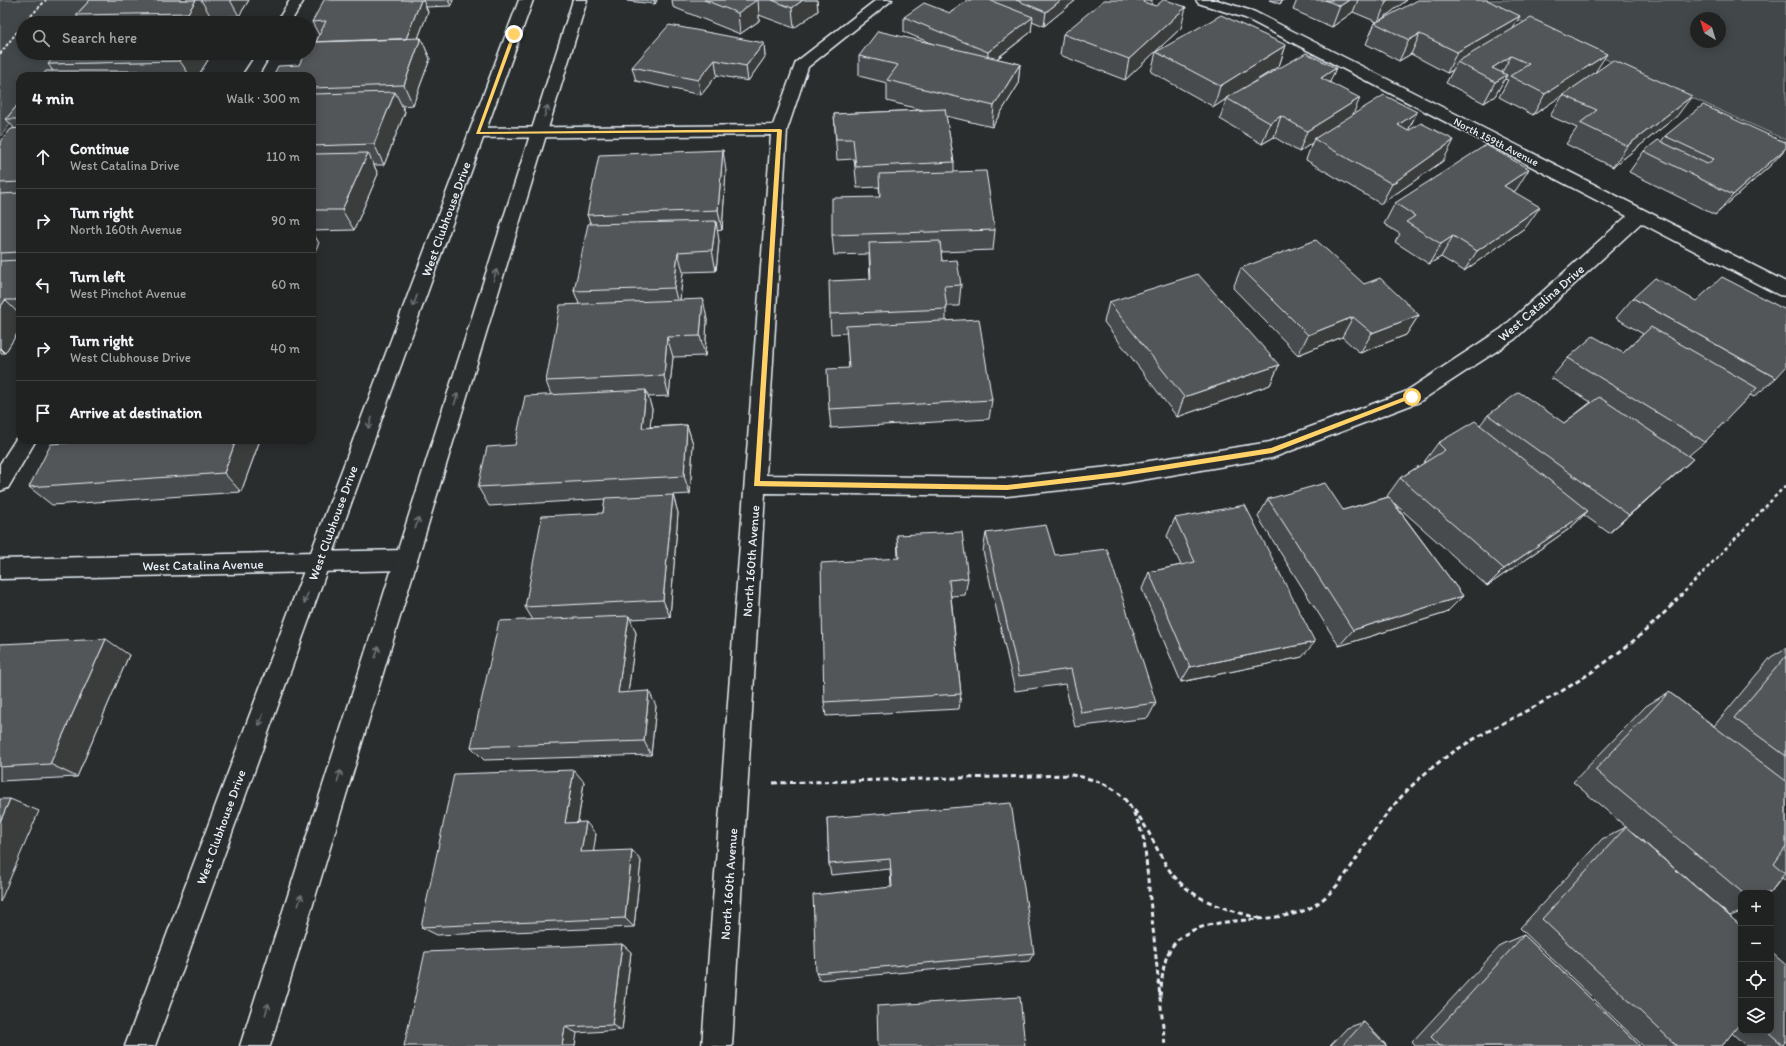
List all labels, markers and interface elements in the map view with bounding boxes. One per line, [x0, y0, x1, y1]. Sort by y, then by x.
north arrow [1690, 12, 1726, 48]
search box [16, 16, 316, 60]
route end [505, 25, 523, 43]
icon: search [30, 27, 52, 49]
text: Search here [62, 29, 137, 47]
text: 4 min [32, 88, 74, 108]
text: Walk · 300 m [226, 91, 300, 106]
one-way arrow [543, 105, 550, 118]
street label: North 159th Avenue [1451, 115, 1541, 169]
text: Continue [70, 140, 129, 158]
icon: ahead [32, 146, 54, 168]
text: 110 m [266, 149, 300, 164]
text: West Catalina Drive [70, 158, 179, 173]
street label: West Clubhouse Drive [418, 160, 474, 278]
text: Turn right [70, 204, 134, 222]
icon: right [32, 210, 54, 232]
text: 90 m [271, 213, 300, 228]
text: North 160th Avenue [70, 222, 182, 237]
street label: West Catalina Drive [1495, 261, 1587, 345]
text: Turn left [70, 268, 125, 286]
one-way arrow [492, 269, 499, 282]
icon: left [32, 274, 54, 296]
text: 60 m [271, 277, 300, 292]
text: West Pinchot Avenue [70, 286, 186, 301]
one-way arrow [411, 295, 419, 307]
text: Turn right [70, 332, 134, 350]
icon: right [32, 338, 54, 360]
text: 40 m [270, 341, 300, 356]
text: West Clubhouse Drive [70, 350, 191, 365]
route start [1403, 388, 1421, 406]
one-way arrow [453, 393, 460, 406]
icon: arrive [32, 402, 54, 424]
text: Arrive at destination [70, 404, 202, 422]
one-way arrow [366, 417, 374, 429]
street label: West Clubhouse Drive [305, 464, 361, 582]
street label: North 160th Avenue [740, 505, 762, 617]
one-way arrow [414, 517, 421, 530]
street label: West Catalina Avenue [142, 556, 264, 574]
one-way arrow [301, 591, 309, 603]
one-way arrow [374, 645, 381, 658]
one-way arrow [256, 713, 264, 725]
street label: West Clubhouse Drive [193, 768, 249, 886]
one-way arrow [336, 770, 343, 783]
street label: North 160th Avenue [718, 828, 740, 940]
map controls [1738, 890, 1774, 1034]
button: + [1738, 890, 1774, 926]
one-way arrow [297, 894, 304, 907]
button: − [1738, 926, 1774, 962]
button: locate [1738, 962, 1774, 998]
button: layers [1738, 998, 1774, 1034]
one-way arrow [264, 1002, 271, 1015]

